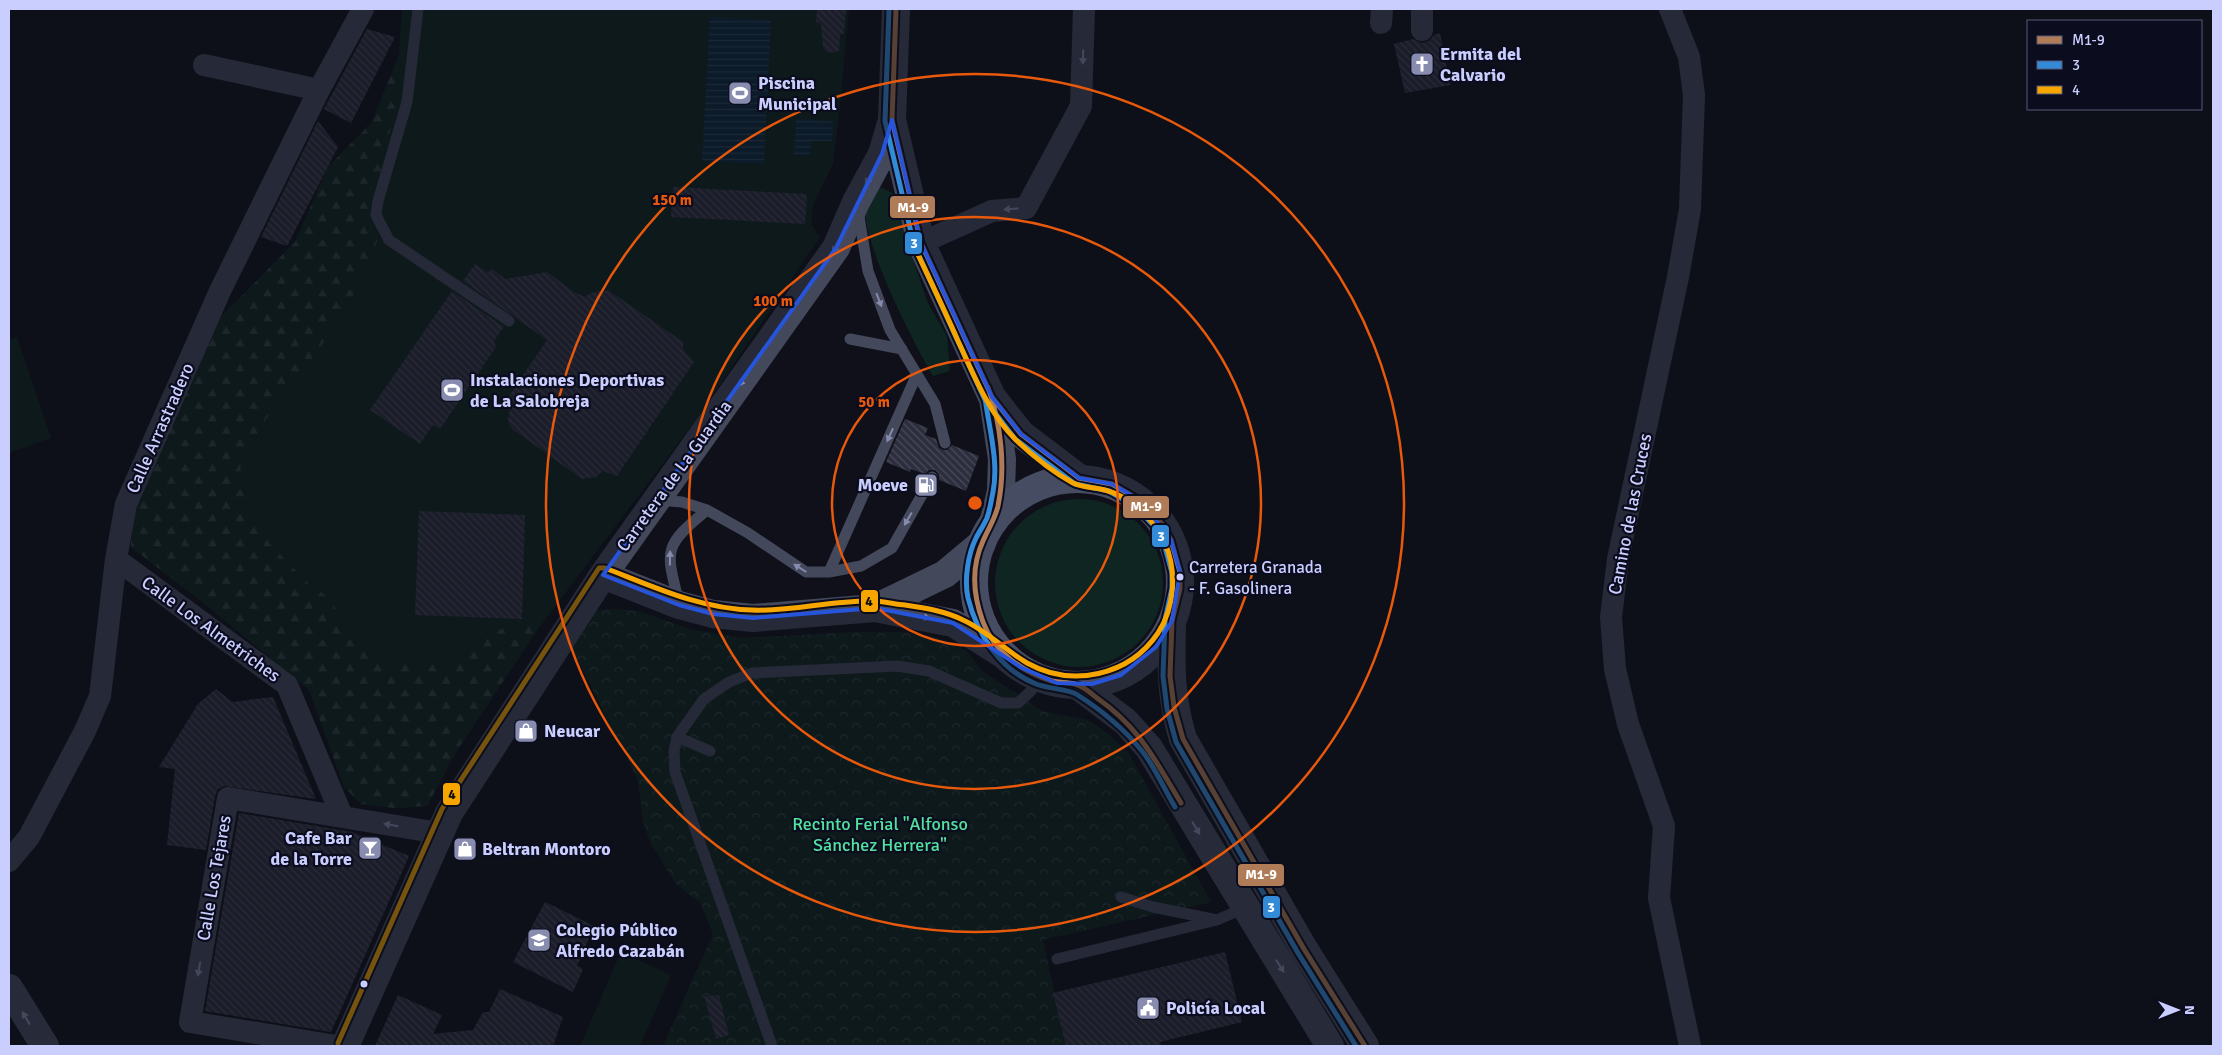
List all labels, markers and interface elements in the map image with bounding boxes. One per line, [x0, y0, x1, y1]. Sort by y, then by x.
legend [2027, 20, 2202, 110]
text: M1-9 [2072, 31, 2105, 49]
place label: Ermita del Calvario [1440, 43, 1522, 86]
one-way arrow [1079, 50, 1087, 66]
church icon: Ermita del Calvario [1409, 51, 1435, 77]
text: 3 [2072, 56, 2080, 74]
place label: Piscina Municipal [758, 72, 837, 115]
sports icon: Piscina Municipal [727, 80, 753, 106]
text: 4 [2072, 81, 2080, 99]
one-way arrow [865, 171, 874, 185]
text: 150 m [652, 191, 692, 209]
line badge: M1-9 [889, 195, 936, 219]
text: M1-9 [897, 199, 929, 216]
one-way arrow [1002, 205, 1018, 213]
line badge: 3 [904, 231, 923, 255]
text: 3 [910, 235, 918, 252]
one-way arrow [832, 239, 840, 254]
text: 100 m [753, 292, 793, 310]
one-way arrow [875, 293, 883, 308]
street label: Calle Arrastradero [121, 359, 199, 497]
place label: Instalaciones Deportivas de La Salobreja [470, 369, 664, 412]
one-way arrow [738, 373, 748, 387]
sports icon: Instalaciones Deportivas de La Salobreja [439, 377, 465, 403]
text: 50 m [858, 393, 890, 411]
street label: Carretera de La Guardia [612, 396, 736, 556]
one-way arrow [886, 428, 894, 442]
street label: Camino de las Cruces [1604, 431, 1656, 596]
fuel station icon: Moeve [913, 472, 939, 498]
place label: Moeve [857, 474, 908, 496]
centre of rings [966, 494, 984, 512]
line badge: M1-9 [1122, 495, 1170, 519]
text: M1-9 [1130, 498, 1162, 515]
one-way arrow [904, 512, 912, 527]
line badge: 3 [1151, 524, 1170, 548]
text: 3 [1157, 528, 1165, 545]
one-way arrow [667, 549, 675, 565]
place label: Carretera Granada - F. Gasolinera [1189, 557, 1322, 599]
one-way arrow [794, 563, 807, 572]
street label: Calle Los Almetriches [137, 571, 285, 687]
marker: Carretera Granada - F. Gasolinera [1175, 572, 1185, 582]
line badge: 4 [860, 589, 879, 613]
text: 4 [865, 593, 873, 610]
one-way arrow [915, 614, 931, 622]
shop icon: Neucar [513, 718, 539, 744]
place label: Neucar [544, 720, 601, 742]
line badge: 4 [442, 782, 461, 806]
text: 4 [448, 786, 456, 803]
park label: Recinto Ferial "Alfonso Sánchez Herrera" [792, 813, 968, 856]
street label: Calle Los Tejares [192, 814, 236, 942]
one-way arrow [382, 820, 398, 828]
one-way arrow [1191, 821, 1200, 834]
place label: Cafe Bar de la Torre [271, 827, 353, 870]
bar icon: Cafe Bar de la Torre [357, 835, 383, 861]
shop icon: Beltran Montoro [452, 836, 478, 862]
place label: Beltran Montoro [482, 838, 611, 860]
line badge: M1-9 [1237, 863, 1285, 887]
text: M1-9 [1245, 866, 1277, 883]
line badge: 3 [1262, 895, 1281, 919]
text: 3 [1267, 899, 1275, 916]
place label: Colegio Público Alfredo Cazabán [556, 919, 685, 962]
school or university icon: Colegio Público Alfredo Cazabán [526, 927, 552, 953]
one-way arrow [1276, 960, 1285, 973]
one-way arrow [194, 961, 202, 977]
unlabelled marker [359, 979, 369, 989]
north arrow [2152, 985, 2202, 1035]
public building icon: Policía Local [1135, 995, 1161, 1021]
place label: Policía Local [1166, 997, 1266, 1019]
text: N [2181, 1005, 2198, 1015]
one-way arrow [22, 1011, 31, 1024]

